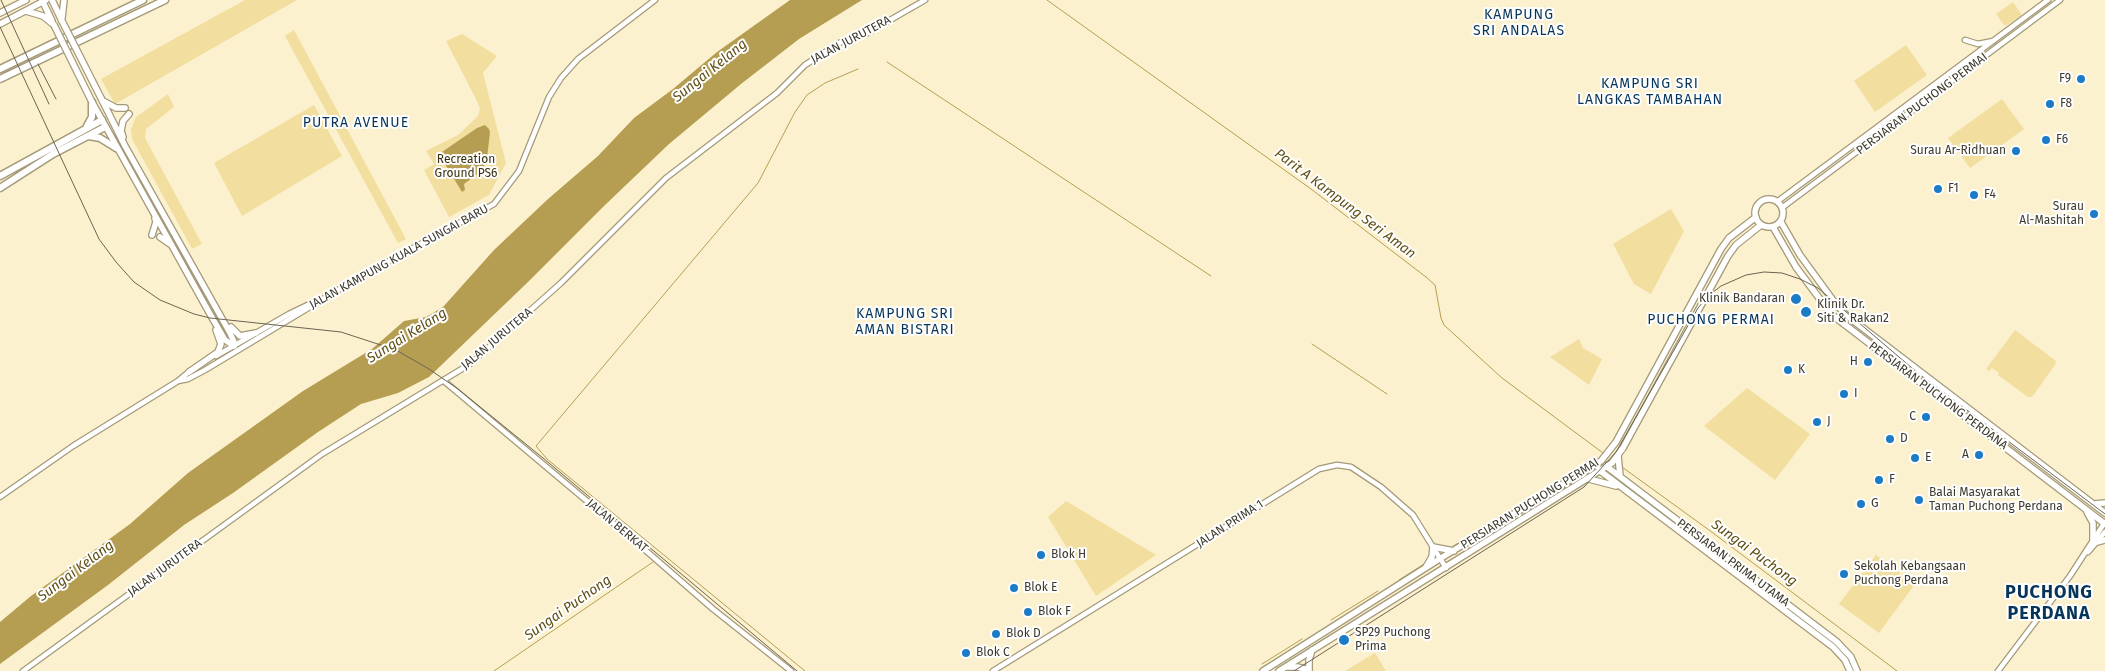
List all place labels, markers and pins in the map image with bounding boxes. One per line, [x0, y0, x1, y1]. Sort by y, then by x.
place label: F9 [2059, 72, 2071, 86]
marker: F9 [2075, 73, 2087, 85]
place label: F8 [2060, 97, 2072, 111]
marker: F8 [2044, 98, 2056, 110]
place label: F6 [2056, 133, 2068, 147]
marker: F6 [2040, 134, 2052, 146]
place label: Surau Ar-Ridhuan [1910, 144, 2006, 158]
marker: Surau Ar-Ridhuan [2010, 145, 2022, 157]
place label: F1 [1948, 182, 1959, 196]
marker: F1 [1932, 183, 1944, 195]
place label: F4 [1984, 188, 1996, 202]
marker: F4 [1968, 189, 1980, 201]
place label: Surau Al-Mashitah [2019, 200, 2084, 228]
marker: Surau Al-Mashitah [2088, 208, 2100, 220]
place label: Klinik Bandaran [1699, 292, 1785, 306]
marker: Klinik Bandaran [1789, 292, 1803, 306]
place label: Klinik Dr. Siti & Rakan2 [1817, 298, 1889, 326]
marker: Klinik Dr. Siti & Rakan2 [1799, 305, 1813, 319]
place label: H [1850, 355, 1858, 369]
marker: H [1862, 356, 1874, 368]
place label: K [1798, 363, 1805, 377]
marker: K [1782, 364, 1794, 376]
place label: I [1854, 387, 1858, 401]
marker: I [1838, 388, 1850, 400]
place label: C [1909, 410, 1916, 424]
marker: C [1920, 411, 1932, 423]
place label: J [1827, 415, 1831, 429]
marker: J [1811, 416, 1823, 428]
place label: D [1900, 432, 1908, 446]
marker: D [1884, 433, 1896, 445]
place label: A [1962, 448, 1969, 462]
marker: A [1973, 449, 1985, 461]
place label: E [1925, 451, 1931, 465]
marker: E [1909, 452, 1921, 464]
place label: F [1889, 473, 1895, 487]
marker: F [1873, 474, 1885, 486]
place label: Balai Masyarakat Taman Puchong Perdana [1929, 486, 2063, 514]
marker: Balai Masyarakat Taman Puchong Perdana [1913, 494, 1925, 506]
place label: G [1871, 497, 1879, 511]
marker: G [1855, 498, 1867, 510]
place label: Blok H [1051, 548, 1086, 562]
marker: Blok H [1035, 549, 1047, 561]
place label: Sekolah Kebangsaan Puchong Perdana [1854, 560, 1966, 588]
marker: Sekolah Kebangsaan Puchong Perdana [1838, 568, 1850, 580]
place label: Blok E [1024, 581, 1058, 595]
marker: Blok E [1008, 582, 1020, 594]
place label: Blok F [1038, 605, 1071, 619]
marker: Blok F [1022, 606, 1034, 618]
place label: SP29 Puchong Prima [1355, 626, 1430, 654]
place label: Blok D [1006, 627, 1041, 641]
marker: Blok D [990, 628, 1002, 640]
marker: SP29 Puchong Prima [1337, 633, 1351, 647]
place label: Blok C [976, 646, 1010, 660]
marker: Blok C [960, 647, 972, 659]

